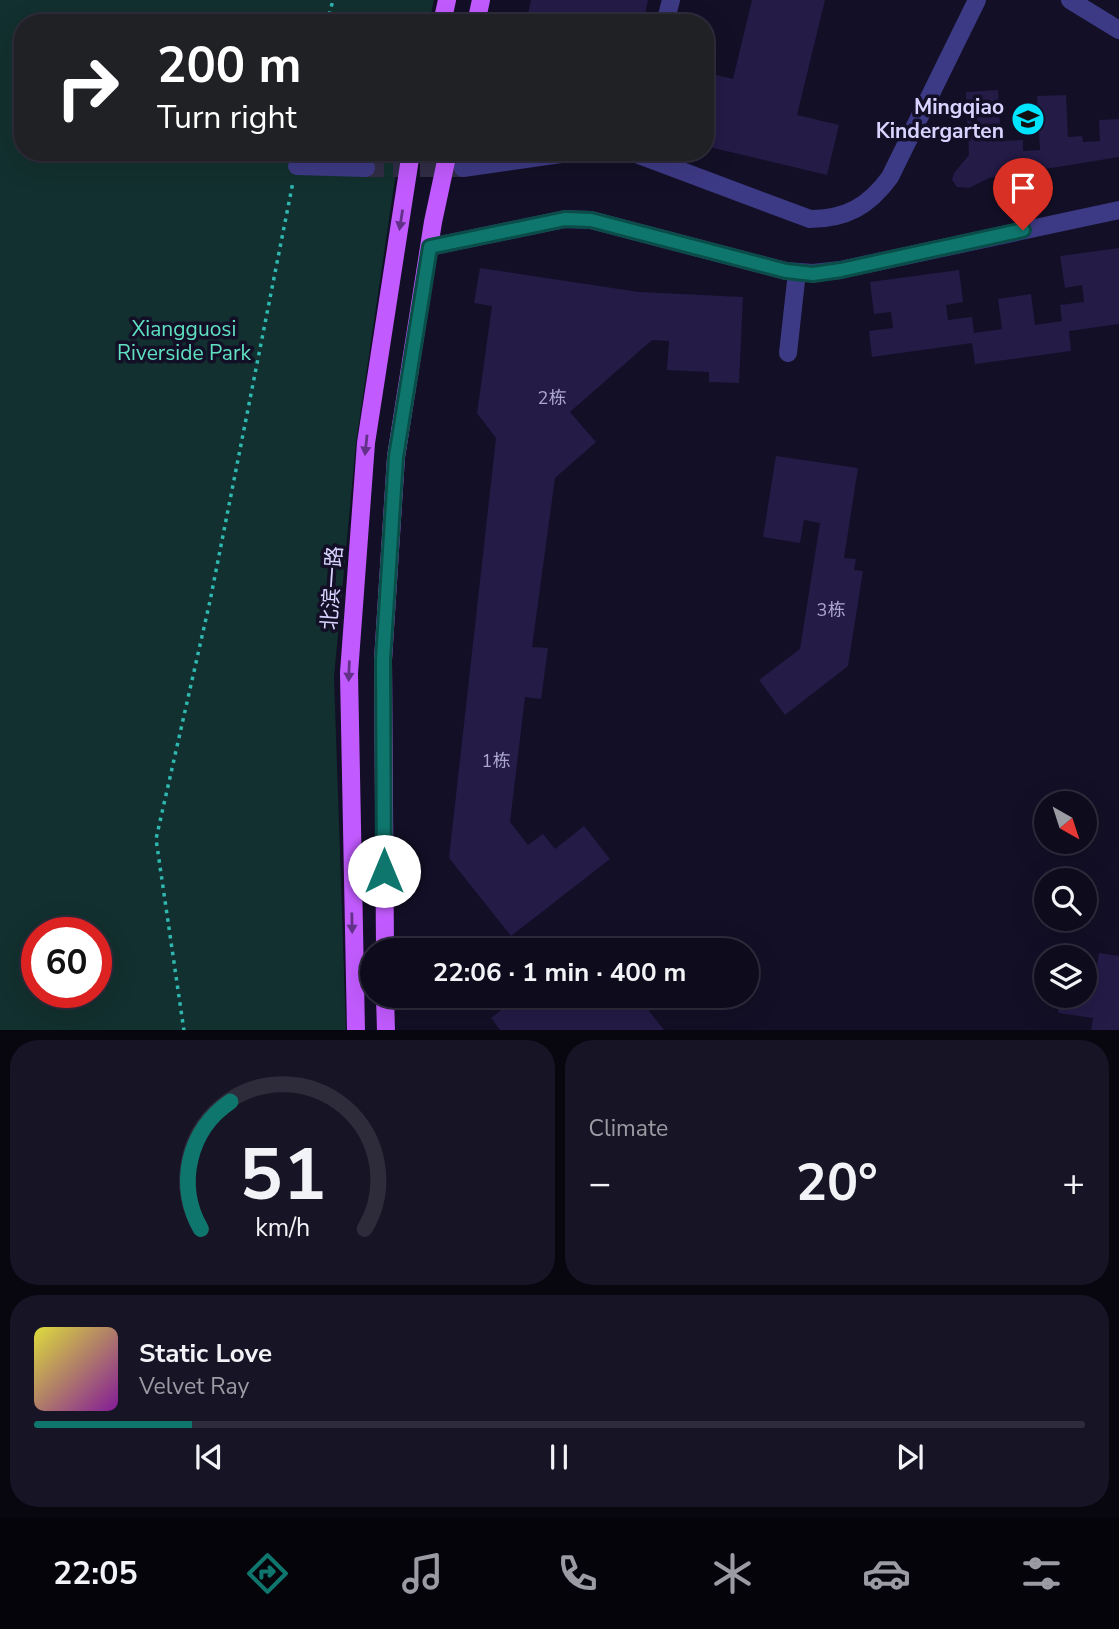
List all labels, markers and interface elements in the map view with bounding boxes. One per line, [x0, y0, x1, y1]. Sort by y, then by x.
text: 200 m [157, 32, 301, 99]
icon: right [42, 42, 133, 133]
place label: Mingqiao Kindergarten [876, 93, 1004, 145]
text: Turn right [157, 96, 297, 139]
school or university icon: Mingqiao Kindergarten [1009, 100, 1047, 138]
pin [993, 158, 1053, 230]
icon: arrive [1004, 169, 1042, 207]
one-way arrow [395, 209, 406, 231]
park label: Xiangguosi Riverside Park [117, 315, 251, 367]
house number: 2栋 [538, 386, 566, 410]
one-way arrow [360, 434, 371, 456]
street label: 北滨一路 [315, 545, 349, 631]
house number: 3栋 [817, 598, 845, 622]
one-way arrow [344, 661, 355, 683]
house number: 1栋 [482, 749, 510, 773]
north arrow [1034, 791, 1097, 854]
map controls [1034, 791, 1097, 1008]
position arrow [347, 834, 421, 908]
button: search [1034, 868, 1097, 931]
one-way arrow [347, 913, 358, 935]
speed limit sign: 60 [21, 917, 112, 1008]
button: layers [1034, 945, 1097, 1008]
text: 22:06 · 1 min · 400 m [433, 955, 686, 990]
text: Climate [589, 1113, 668, 1144]
text: 51 [239, 1125, 326, 1225]
text: 20° [796, 1147, 878, 1218]
text: − [589, 1158, 611, 1209]
text: + [1062, 1158, 1085, 1209]
text: km/h [255, 1210, 310, 1244]
text: Static Love [139, 1336, 272, 1371]
text: Velvet Ray [139, 1371, 249, 1402]
icon: previous [190, 1438, 228, 1476]
icon: pause [540, 1438, 578, 1476]
icon: next [891, 1438, 929, 1476]
icon: directions [243, 1549, 292, 1598]
icon: music [398, 1549, 447, 1598]
icon: phone [553, 1549, 602, 1598]
icon: climate [708, 1549, 757, 1598]
icon: car [862, 1549, 911, 1598]
icon: filters [1017, 1549, 1066, 1598]
text: 22:05 [53, 1552, 138, 1595]

